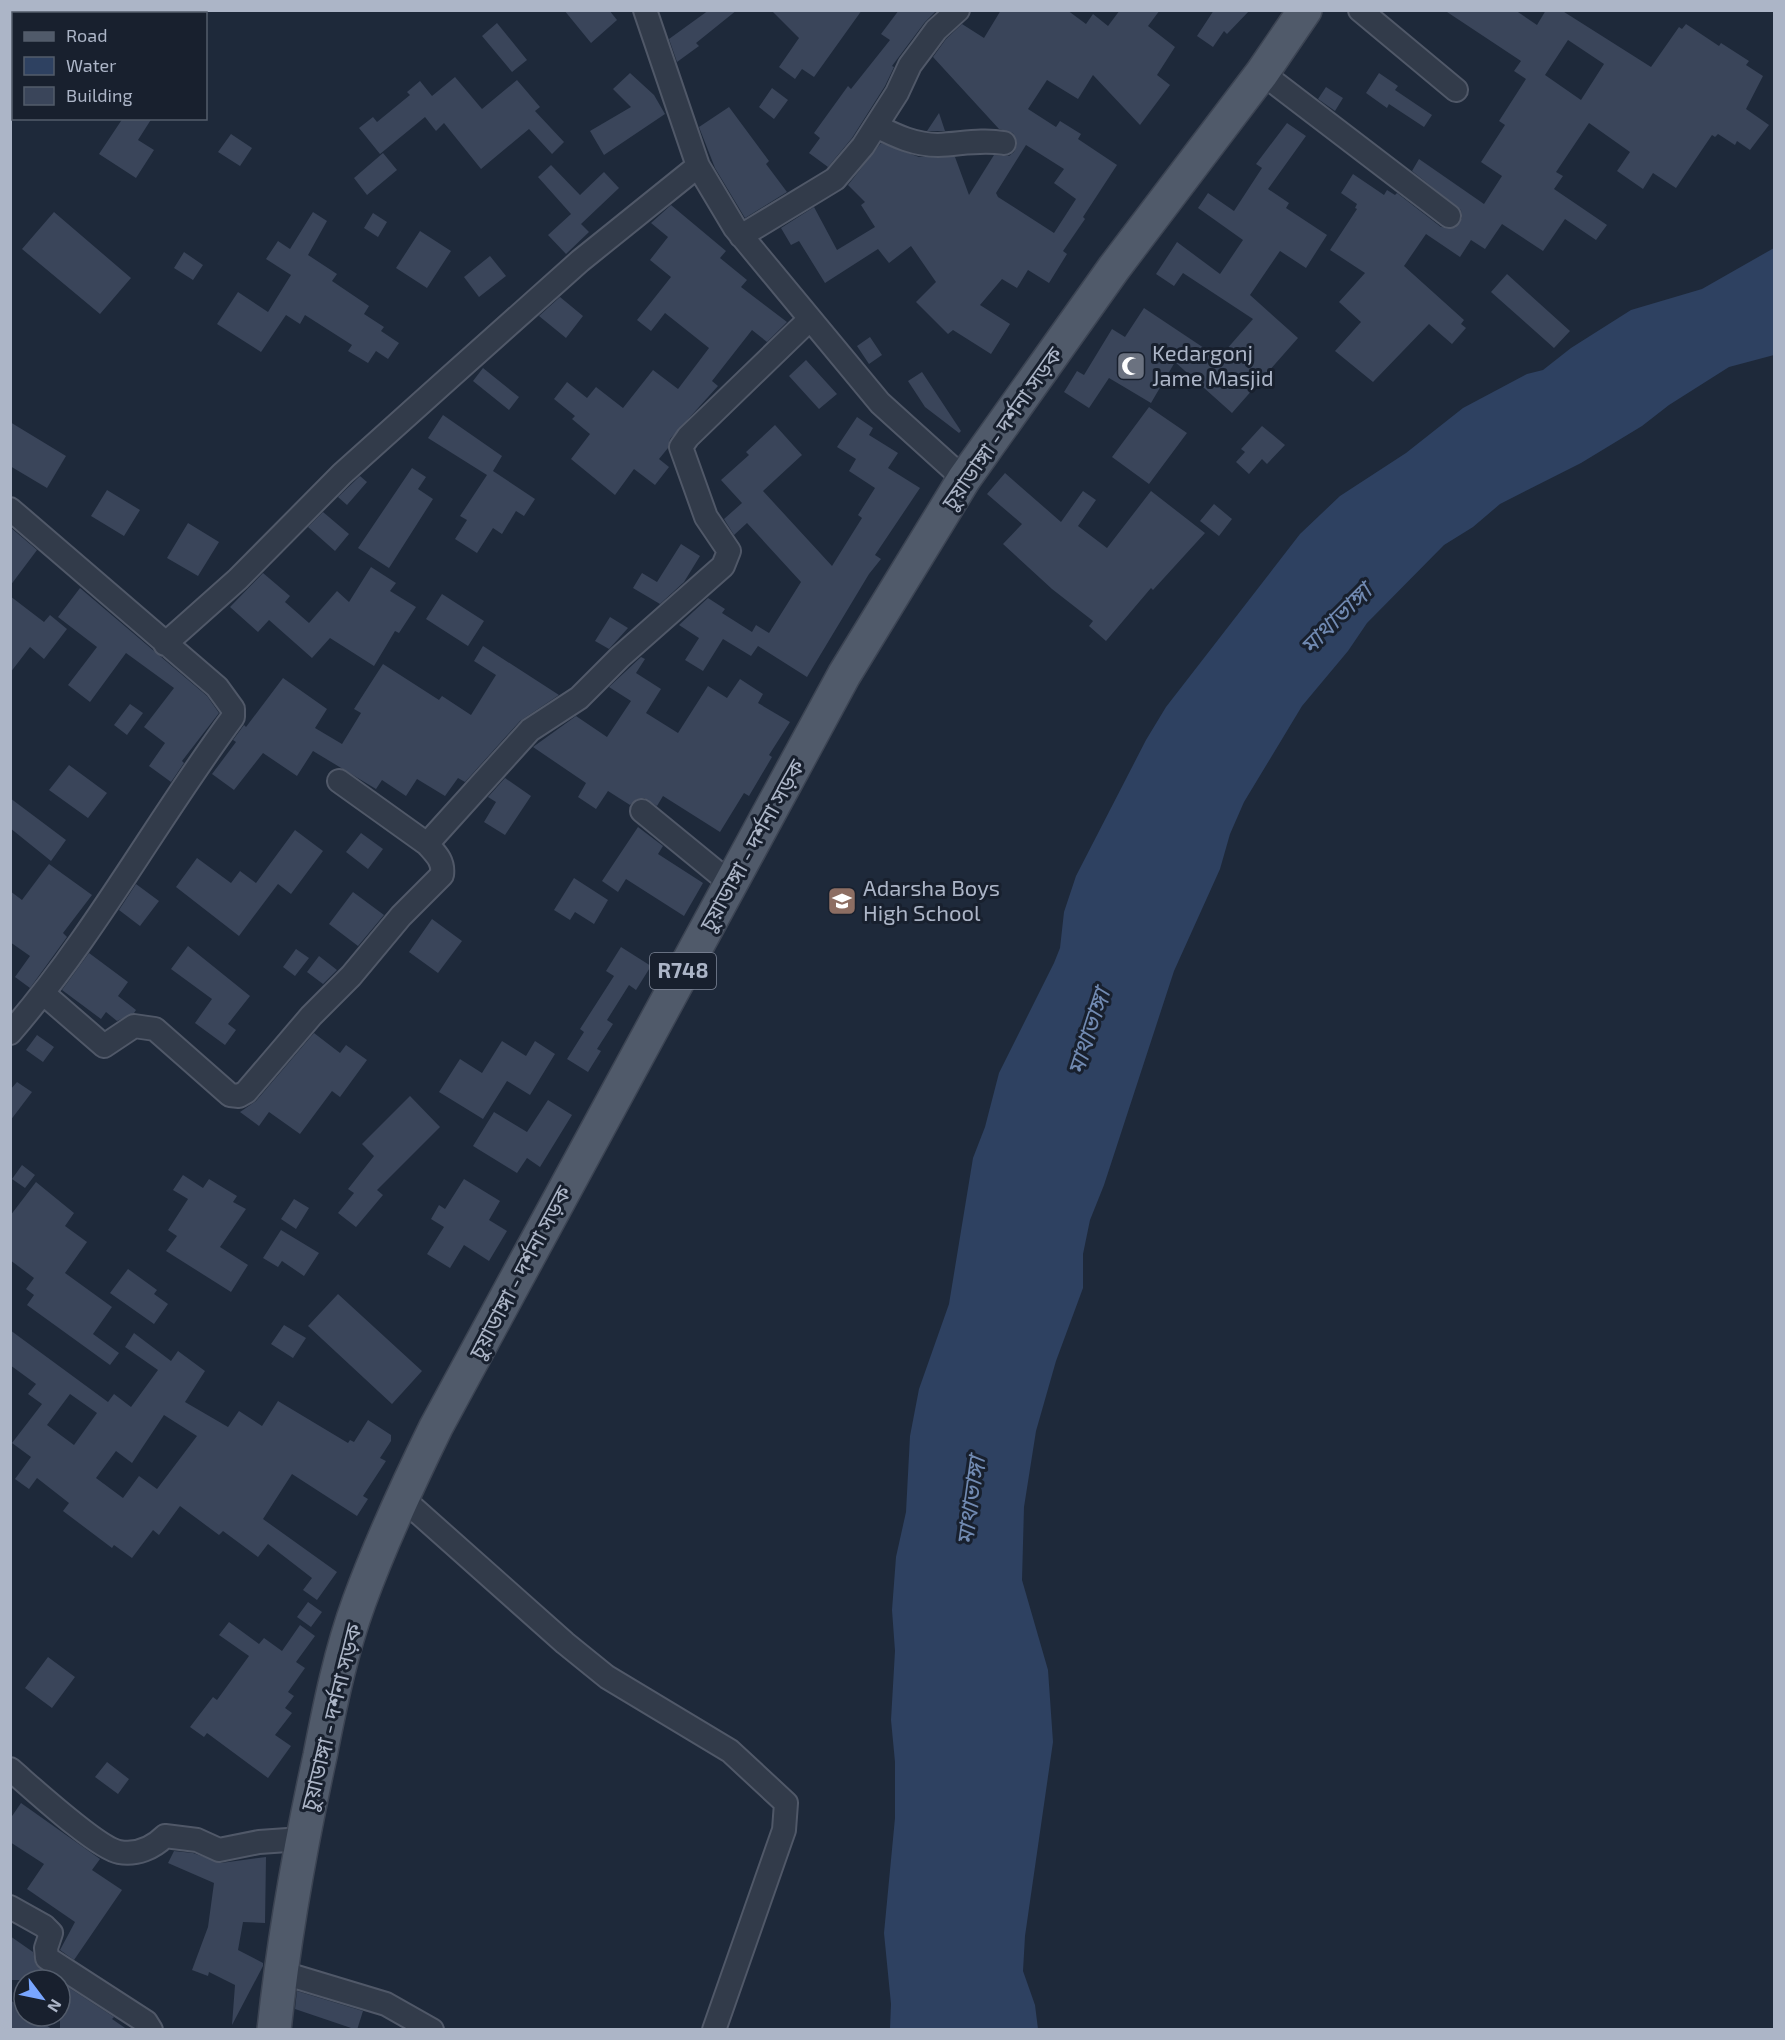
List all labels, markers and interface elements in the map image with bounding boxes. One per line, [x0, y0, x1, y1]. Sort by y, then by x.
legend [12, 12, 207, 120]
text: Road [66, 24, 107, 46]
text: Water [66, 54, 116, 76]
text: Building [66, 84, 133, 106]
place label: Kedargonj Jame Masjid [1152, 339, 1274, 391]
street label: চুয়াডাঙ্গা - দর্শনা সড়ক [935, 341, 1069, 516]
mosque icon: Kedargonj Jame Masjid [1115, 350, 1147, 382]
water label: মাথাভাঙ্গা [1293, 573, 1380, 660]
street label: চুয়াডাঙ্গা - দর্শনা সড়ক [693, 754, 811, 937]
place label: Adarsha Boys High School [863, 874, 1000, 925]
school or university icon: Adarsha Boys High School [826, 885, 858, 917]
road number: R748 [650, 953, 716, 989]
water label: মাথাভাঙ্গা [1060, 980, 1117, 1078]
street label: চুয়াডাঙ্গা - দর্শনা সড়ক [462, 1180, 578, 1364]
water label: মাথাভাঙ্গা [949, 1450, 991, 1547]
street label: চুয়াডাঙ্গা - দর্শনা সড়ক [294, 1620, 368, 1815]
north arrow [12, 1968, 72, 2028]
text: N [44, 1996, 66, 2016]

